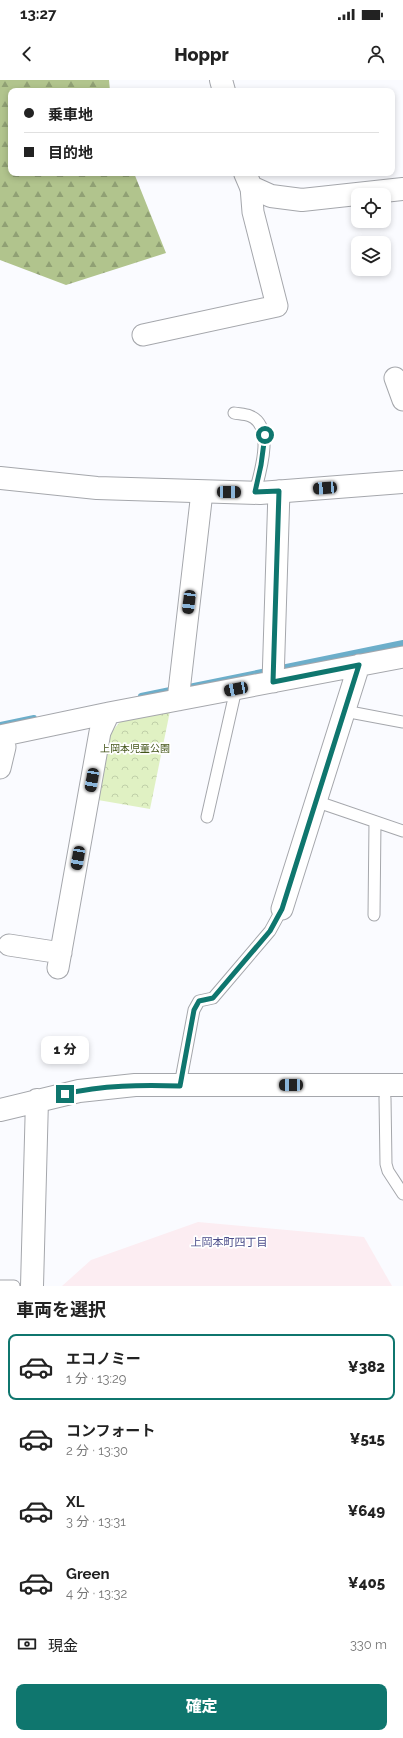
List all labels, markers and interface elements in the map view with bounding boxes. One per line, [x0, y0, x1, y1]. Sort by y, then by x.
text: 13:27 [20, 5, 56, 23]
icon: back [16, 43, 38, 65]
icon: person [365, 43, 387, 65]
text: Hoppr [174, 44, 229, 65]
text: 乗車地 [48, 106, 93, 124]
text: 目的地 [48, 144, 93, 162]
map controls [351, 188, 391, 276]
button: locate [351, 188, 391, 228]
button: layers [351, 236, 391, 276]
route start [256, 426, 274, 444]
car [313, 481, 337, 495]
car [217, 486, 241, 498]
car [182, 589, 196, 615]
car [223, 681, 249, 697]
park label: 上岡本児童公園 [100, 743, 170, 754]
car [84, 767, 100, 793]
car [70, 845, 86, 871]
callout: 1 分 [41, 1036, 89, 1064]
text: 1 分 [54, 1042, 76, 1057]
car [279, 1079, 303, 1091]
route end [56, 1085, 74, 1103]
district label: 上岡本町四丁目 [191, 1236, 268, 1249]
text: 車両を選択 [16, 1299, 106, 1320]
icon: car [18, 1349, 54, 1385]
text: エコノミー [66, 1350, 141, 1368]
text: ¥382 [348, 1358, 385, 1376]
text: 1 分 · 13:29 [66, 1371, 126, 1386]
icon: car [18, 1421, 54, 1457]
text: コンフォート [66, 1422, 156, 1440]
text: ¥515 [350, 1430, 385, 1448]
text: 2 分 · 13:30 [66, 1443, 128, 1458]
icon: car [18, 1493, 54, 1529]
text: XL [66, 1493, 84, 1511]
text: ¥649 [347, 1502, 385, 1520]
text: 3 分 · 13:31 [66, 1514, 126, 1529]
icon: car [18, 1565, 54, 1601]
text: Green [66, 1565, 110, 1583]
text: ¥405 [348, 1574, 385, 1592]
text: 4 分 · 13:32 [66, 1586, 127, 1601]
icon: cash [16, 1633, 38, 1655]
text: 現金 [48, 1637, 78, 1655]
text: 330 m [350, 1637, 387, 1652]
button: 確定 [16, 1684, 387, 1730]

